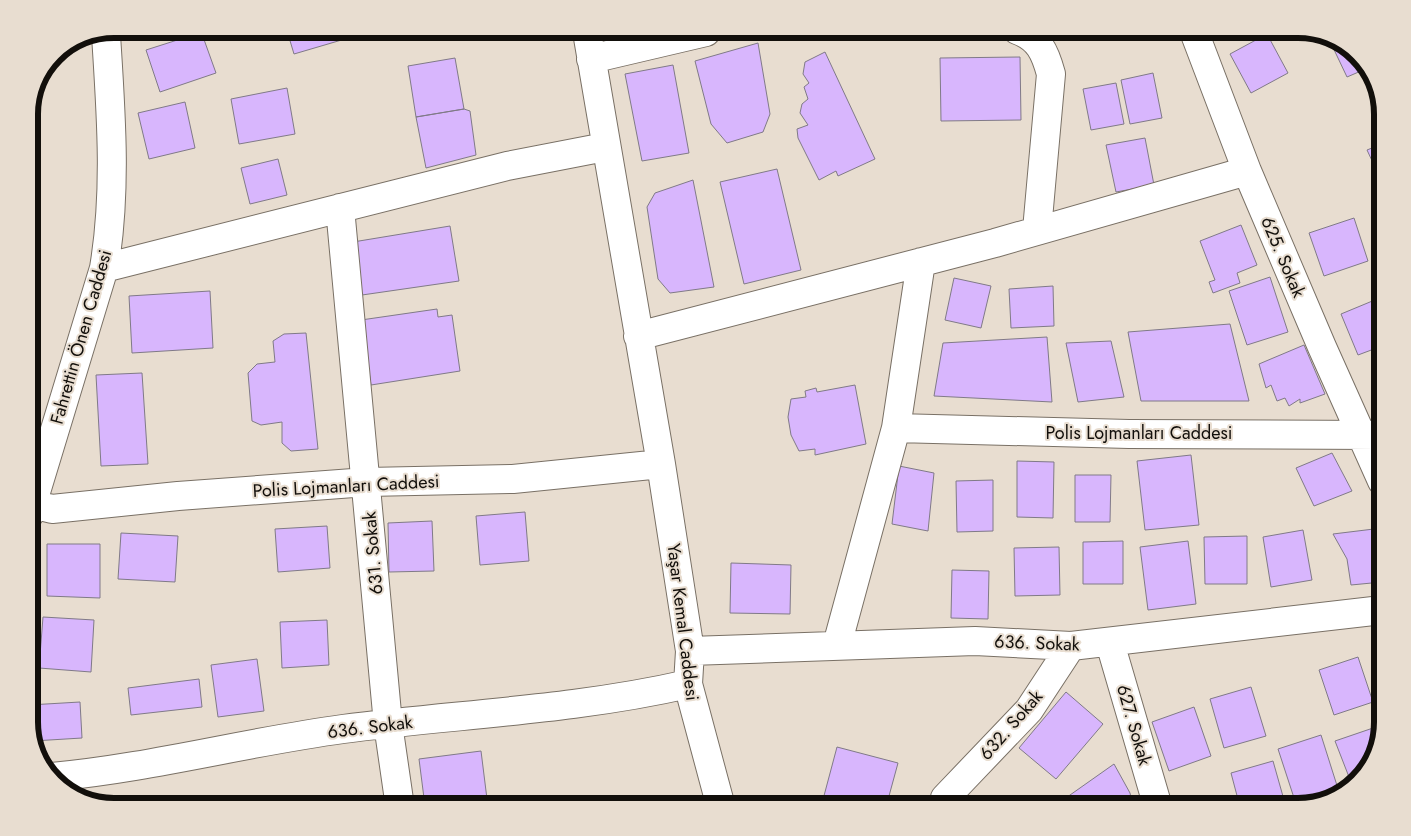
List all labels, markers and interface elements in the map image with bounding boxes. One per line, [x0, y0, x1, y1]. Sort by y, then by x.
street label: 625. Sokak [1254, 212, 1312, 302]
street label: Fahrettin Önen Caddesi [44, 247, 118, 427]
street label: Polis Lojmanları Caddesi [1046, 420, 1232, 446]
street label: Polis Lojmanları Caddesi [252, 468, 440, 504]
street label: 631. Sokak [356, 510, 390, 596]
street label: Yaşar Kemal Caddesi [660, 542, 706, 702]
street label: 636. Sokak [994, 629, 1080, 657]
street label: 627. Sokak [1110, 681, 1158, 769]
street label: 632. Sokak [973, 684, 1049, 766]
street label: 636. Sokak [326, 709, 414, 745]

